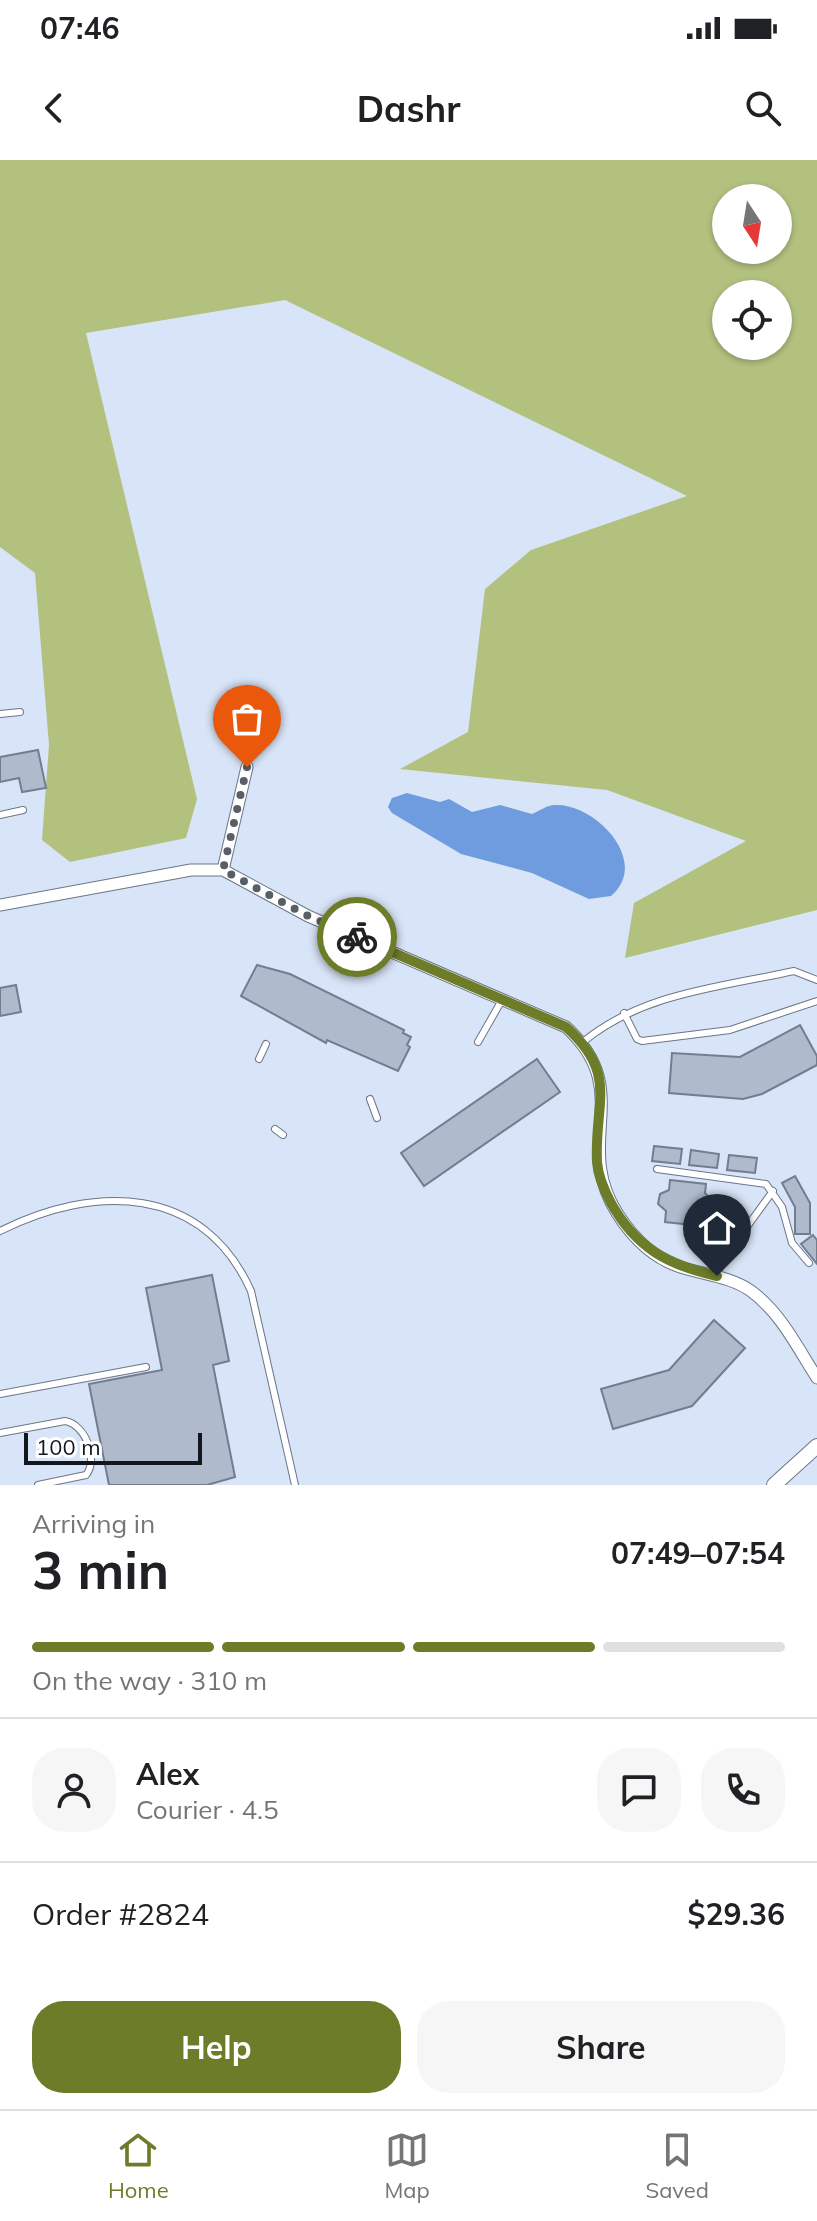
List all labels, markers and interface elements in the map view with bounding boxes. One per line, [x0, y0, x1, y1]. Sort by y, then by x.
text: 07:46 [40, 9, 119, 47]
icon: back [32, 86, 76, 130]
text: Dashr [357, 86, 460, 131]
icon: search [741, 86, 785, 130]
north arrow [712, 184, 792, 264]
map controls [712, 184, 792, 360]
button: locate [712, 280, 792, 360]
pin [213, 685, 281, 767]
icon: bag [225, 697, 269, 741]
courier [317, 897, 397, 977]
icon: bike [335, 915, 379, 959]
pin [683, 1194, 751, 1276]
icon: home [695, 1206, 739, 1250]
scale bar [24, 1429, 202, 1465]
text: 100 m [36, 1433, 101, 1461]
text: Arriving in [32, 1507, 155, 1540]
text: 07:49–07:54 [611, 1534, 785, 1572]
text: 3 min [32, 1537, 169, 1602]
text: On the way · 310 m [32, 1664, 267, 1697]
button: person [32, 1748, 116, 1832]
button: chat [597, 1748, 681, 1832]
button: phone [701, 1748, 785, 1832]
text: Alex [136, 1755, 199, 1793]
text: Courier · 4.5 [136, 1793, 279, 1826]
text: Order #2824 [32, 1895, 209, 1933]
text: $29.36 [688, 1895, 785, 1933]
button: Help [32, 2001, 401, 2093]
button: Share [417, 2001, 785, 2093]
tab: Home [108, 2128, 169, 2204]
tab: Map [384, 2128, 430, 2204]
tab: Saved [646, 2128, 709, 2204]

